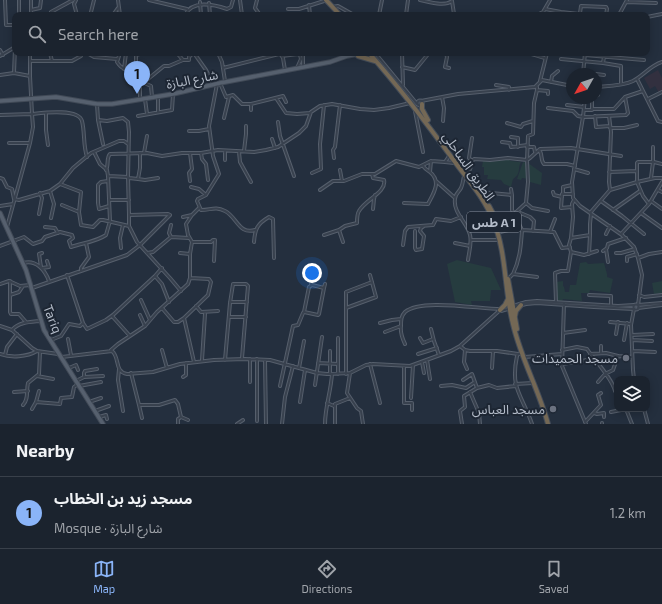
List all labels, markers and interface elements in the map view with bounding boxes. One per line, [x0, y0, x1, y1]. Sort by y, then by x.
search box [12, 12, 650, 56]
icon: search [26, 23, 48, 45]
text: Search here [58, 25, 139, 43]
pin: 1 [124, 61, 150, 94]
street label: شارع البازة [165, 66, 220, 95]
north arrow [566, 68, 602, 104]
street label: الطريق الساحلي [437, 129, 499, 205]
road number: طس A 1 [467, 212, 521, 232]
your location [302, 263, 322, 283]
street label: Tariq [40, 302, 66, 336]
place label: مسجد الحميدات [532, 350, 618, 366]
marker: مسجد الحميدات [621, 353, 631, 363]
map controls [614, 376, 650, 412]
button: layers [614, 376, 650, 412]
place label: مسجد العباس [472, 401, 545, 418]
marker: مسجد العباس [548, 404, 558, 414]
text: Nearby [16, 440, 74, 460]
text: مسجد زيد بن الخطاب [54, 489, 193, 507]
text: 1 [26, 505, 32, 521]
text: 1.2 km [610, 505, 646, 521]
text: Mosque · شارع البازة [54, 520, 163, 536]
tab: Map [93, 558, 115, 595]
tab: Directions [302, 558, 352, 595]
tab: Saved [539, 558, 569, 595]

